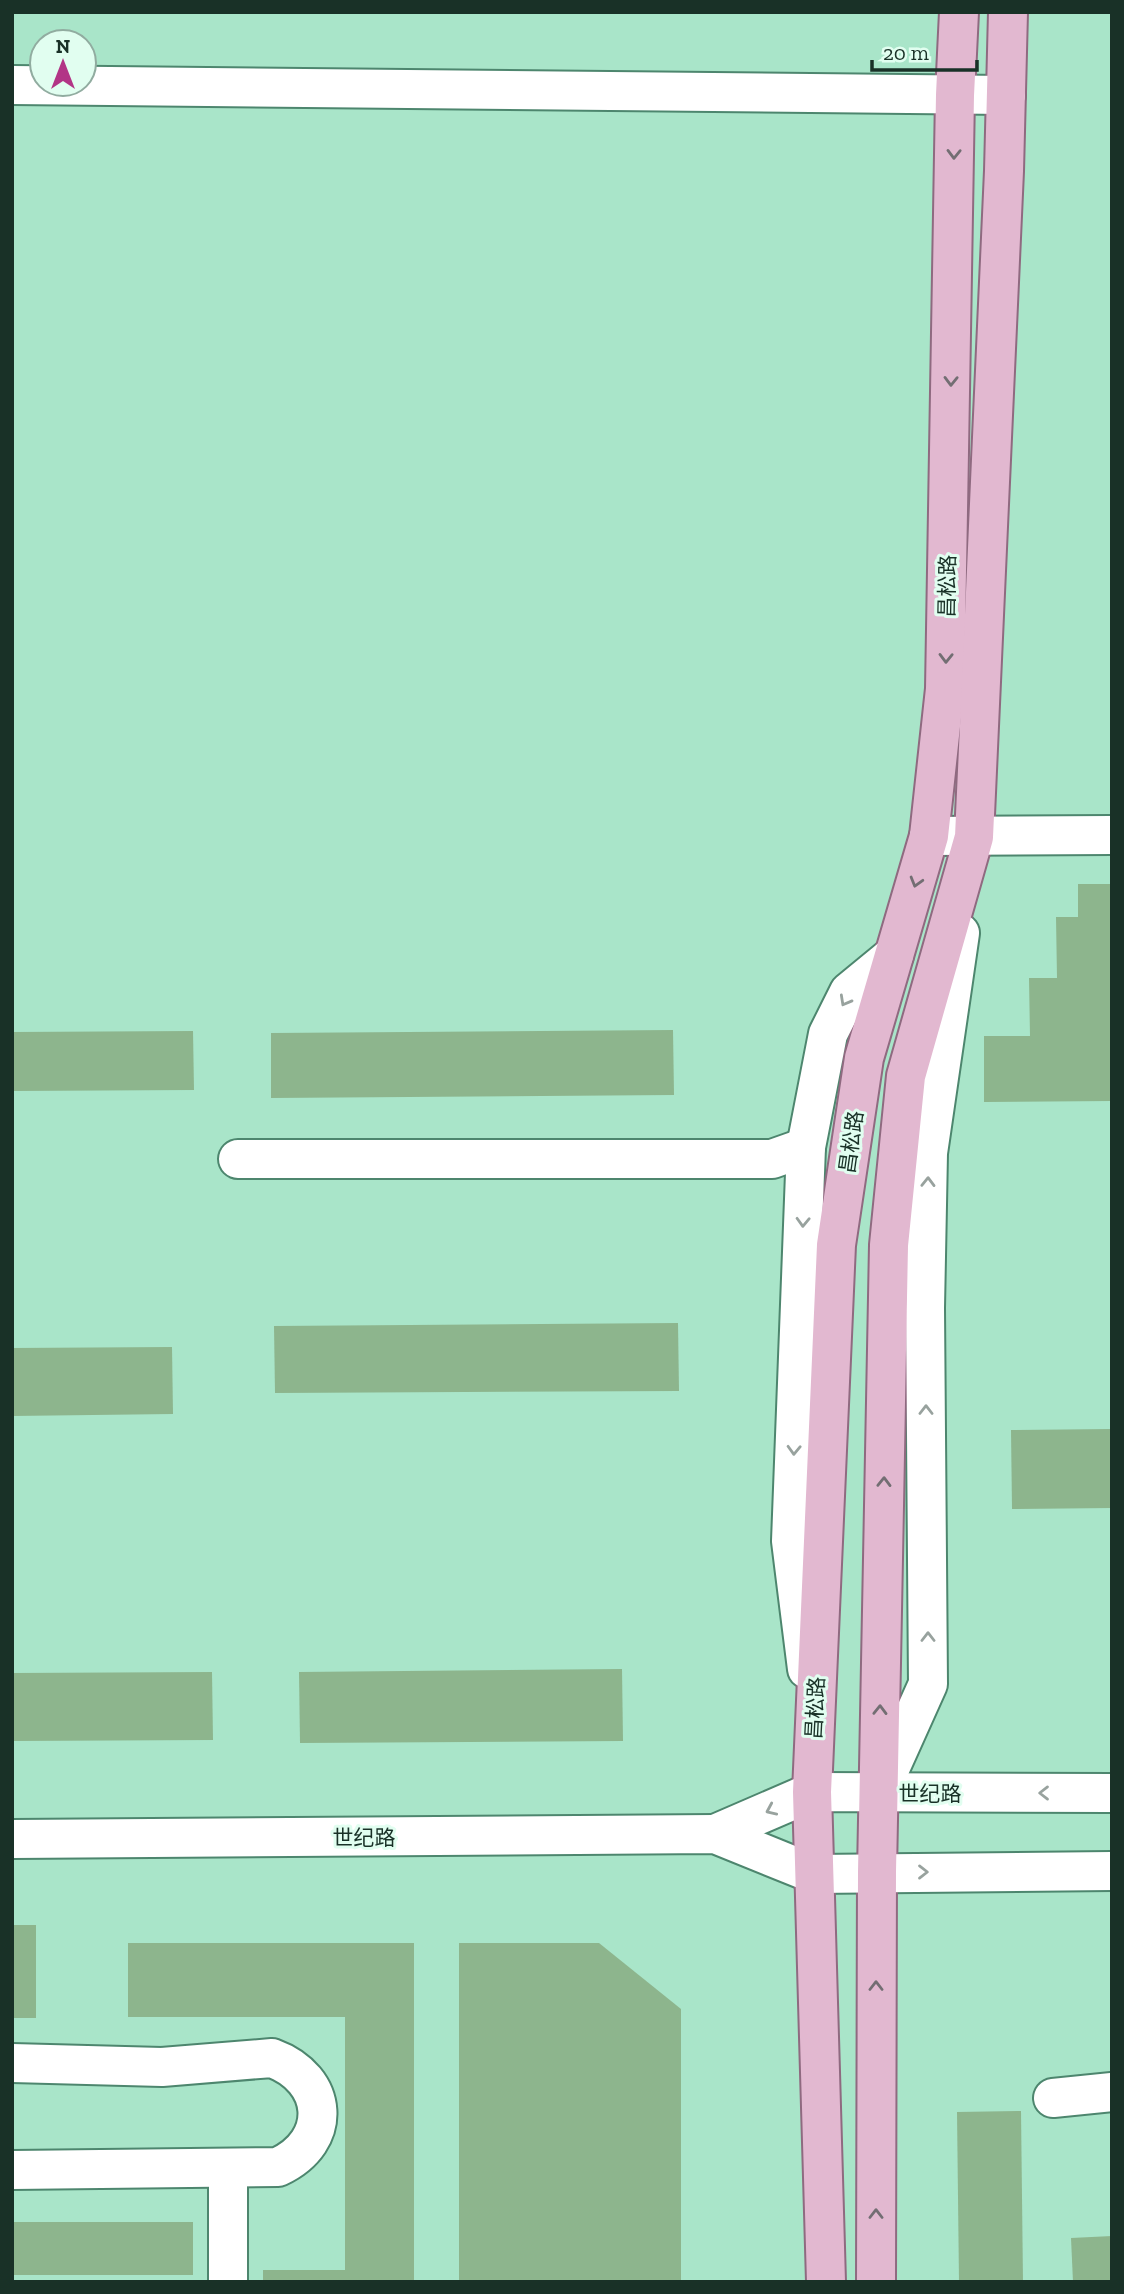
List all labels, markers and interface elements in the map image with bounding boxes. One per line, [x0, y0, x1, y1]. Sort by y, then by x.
north arrow [28, 28, 98, 98]
scale bar [872, 28, 977, 72]
text: N [56, 35, 70, 58]
text: 20 m [883, 40, 929, 65]
one-way arrow [947, 149, 962, 160]
one-way arrow [943, 376, 958, 387]
street label: 昌松路 [934, 554, 960, 618]
one-way arrow [938, 653, 954, 664]
one-way arrow [909, 876, 924, 888]
one-way arrow [840, 994, 853, 1007]
street label: 昌松路 [834, 1109, 868, 1175]
one-way arrow [920, 1177, 936, 1187]
one-way arrow [795, 1217, 810, 1228]
one-way arrow [918, 1404, 934, 1415]
one-way arrow [787, 1444, 802, 1455]
one-way arrow [877, 1476, 892, 1487]
one-way arrow [920, 1632, 935, 1643]
street label: 昌松路 [801, 1676, 829, 1740]
one-way arrow [873, 1704, 888, 1715]
street label: 世纪路 [899, 1781, 962, 1806]
one-way arrow [1038, 1785, 1048, 1801]
one-way arrow [766, 1802, 778, 1816]
street label: 世纪路 [333, 1825, 396, 1850]
one-way arrow [918, 1864, 929, 1880]
one-way arrow [868, 1980, 884, 1991]
one-way arrow [868, 2208, 884, 2218]

